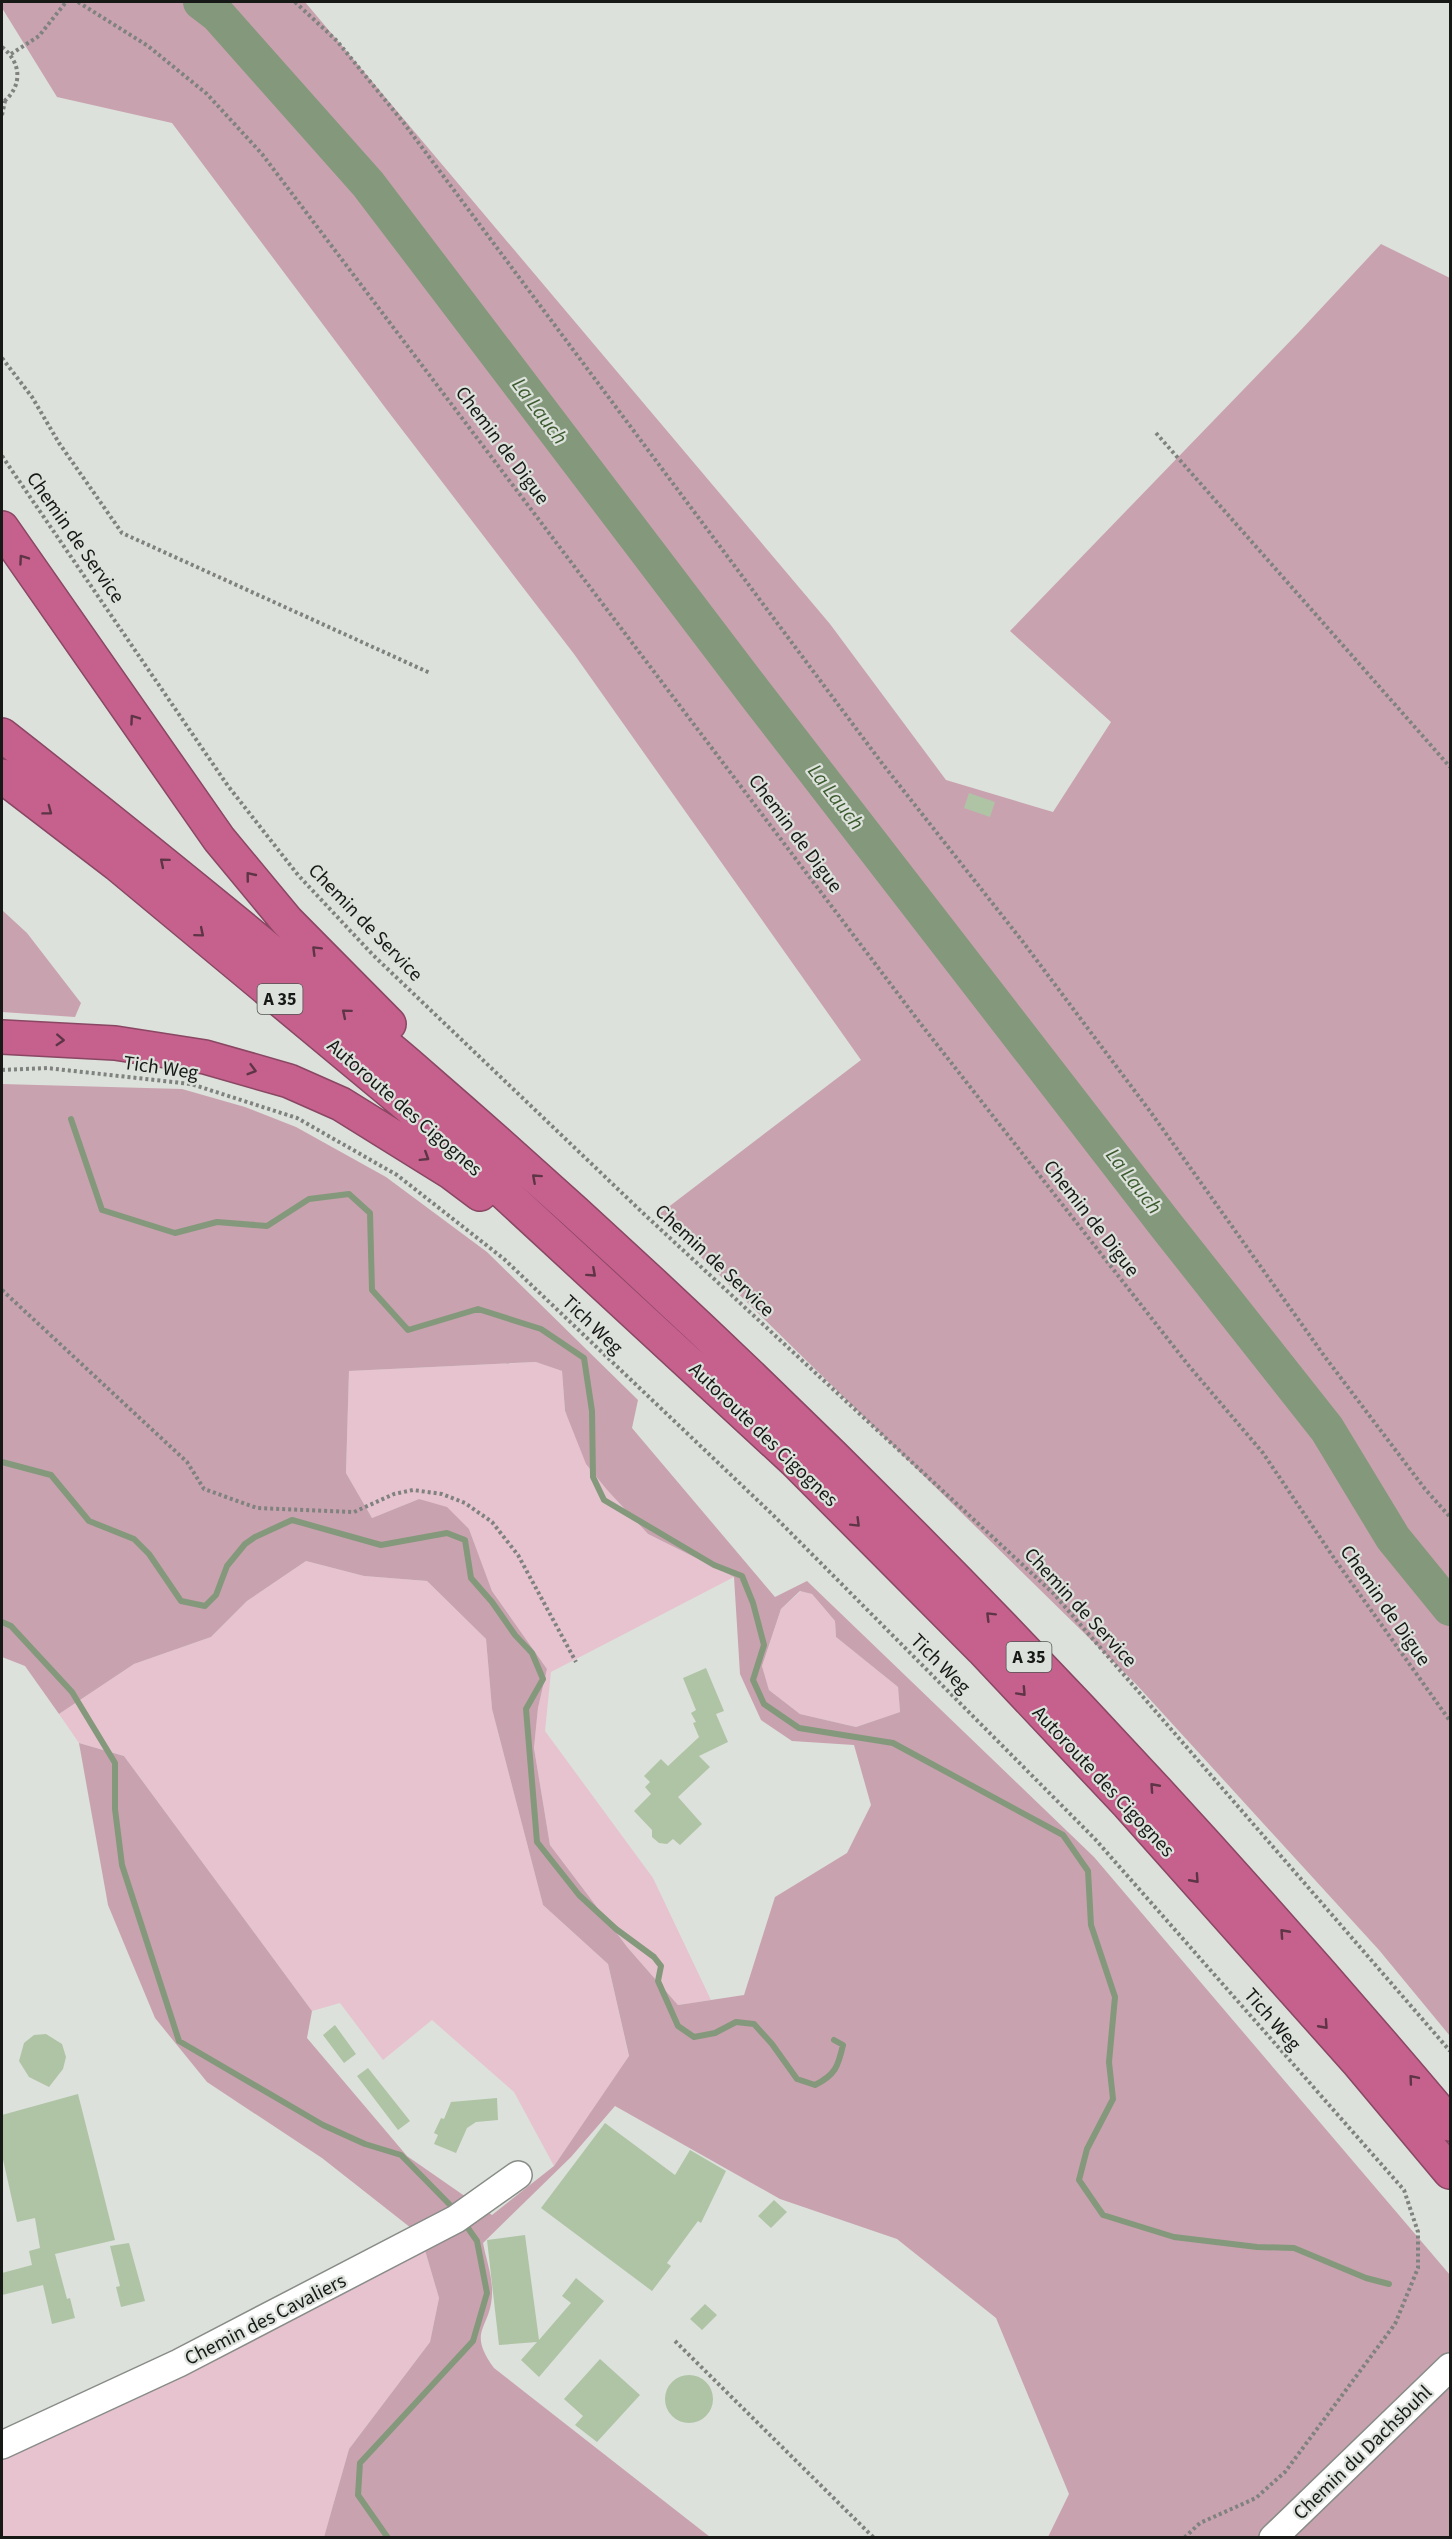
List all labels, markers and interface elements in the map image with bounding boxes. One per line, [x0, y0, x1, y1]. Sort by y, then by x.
water label: La Lauch [505, 371, 575, 451]
street label: Chemin de Digue [448, 381, 556, 511]
street label: Chemin de Service [19, 466, 131, 609]
one-way arrow [19, 555, 30, 566]
one-way arrow [130, 715, 141, 726]
water label: La Lauch [801, 758, 871, 836]
street label: Chemin de Digue [741, 769, 849, 899]
one-way arrow [41, 804, 52, 815]
street label: Chemin de Service [302, 857, 429, 988]
one-way arrow [160, 858, 171, 869]
one-way arrow [246, 872, 257, 883]
one-way arrow [193, 926, 204, 937]
one-way arrow [312, 946, 323, 956]
road number: A 35 [258, 984, 302, 1014]
one-way arrow [342, 1009, 353, 1020]
street label: Autoroute des Cigognes [321, 1032, 488, 1183]
one-way arrow [55, 1033, 64, 1046]
street label: Tich Weg [122, 1049, 200, 1087]
one-way arrow [246, 1063, 257, 1075]
water label: La Lauch [1099, 1142, 1169, 1220]
one-way arrow [419, 1149, 429, 1161]
street label: Chemin de Digue [1037, 1154, 1146, 1283]
one-way arrow [532, 1174, 543, 1185]
street label: Chemin de Service [648, 1198, 780, 1324]
one-way arrow [585, 1266, 596, 1277]
street label: Tich Weg [556, 1289, 629, 1361]
street label: Autoroute des Cigognes [683, 1356, 844, 1513]
one-way arrow [848, 1515, 859, 1526]
street label: Chemin de Digue [1333, 1539, 1437, 1672]
street label: Chemin de Service [1017, 1542, 1143, 1674]
one-way arrow [986, 1612, 997, 1622]
street label: Tich Weg [904, 1627, 977, 1700]
road number: A 35 [1006, 1642, 1052, 1672]
one-way arrow [1015, 1685, 1026, 1696]
street label: Autoroute des Cigognes [1026, 1700, 1181, 1863]
one-way arrow [1150, 1784, 1161, 1794]
one-way arrow [1188, 1873, 1199, 1883]
one-way arrow [1280, 1929, 1291, 1939]
street label: Tich Weg [1237, 1982, 1307, 2057]
one-way arrow [1317, 2018, 1328, 2029]
one-way arrow [1409, 2075, 1420, 2086]
street label: Chemin des Cavaliers [180, 2267, 351, 2373]
street label: Chemin du Dachsbuhl [1287, 2379, 1438, 2526]

